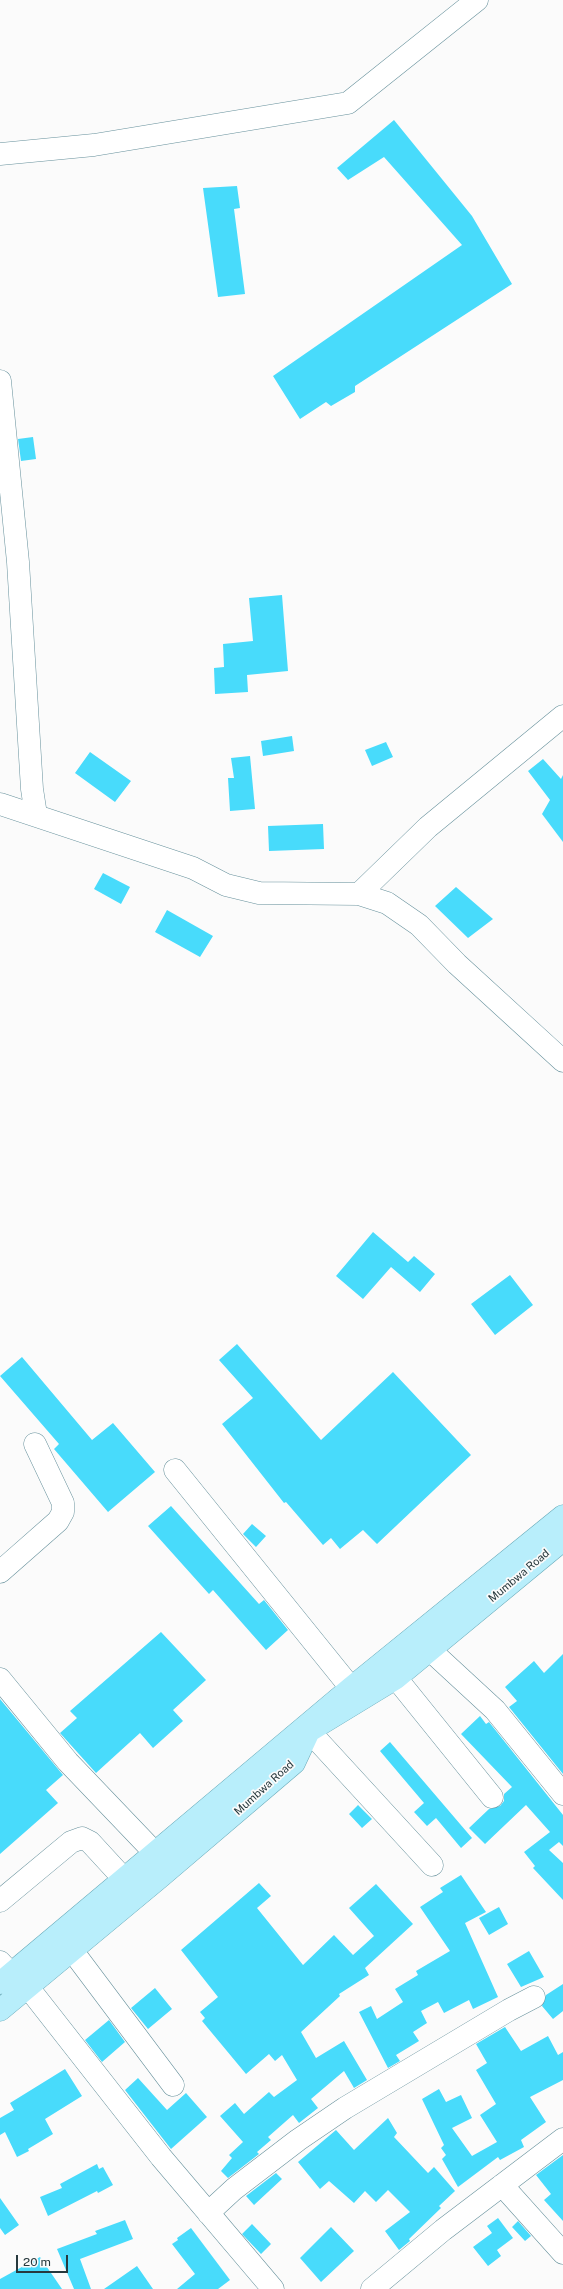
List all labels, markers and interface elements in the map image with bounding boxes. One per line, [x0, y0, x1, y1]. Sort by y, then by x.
street label: Mumbwa Road [486, 1547, 552, 1605]
street label: Mumbwa Road [232, 1758, 296, 1818]
scale bar [18, 2247, 70, 2273]
text: 20 m [23, 2255, 51, 2269]

